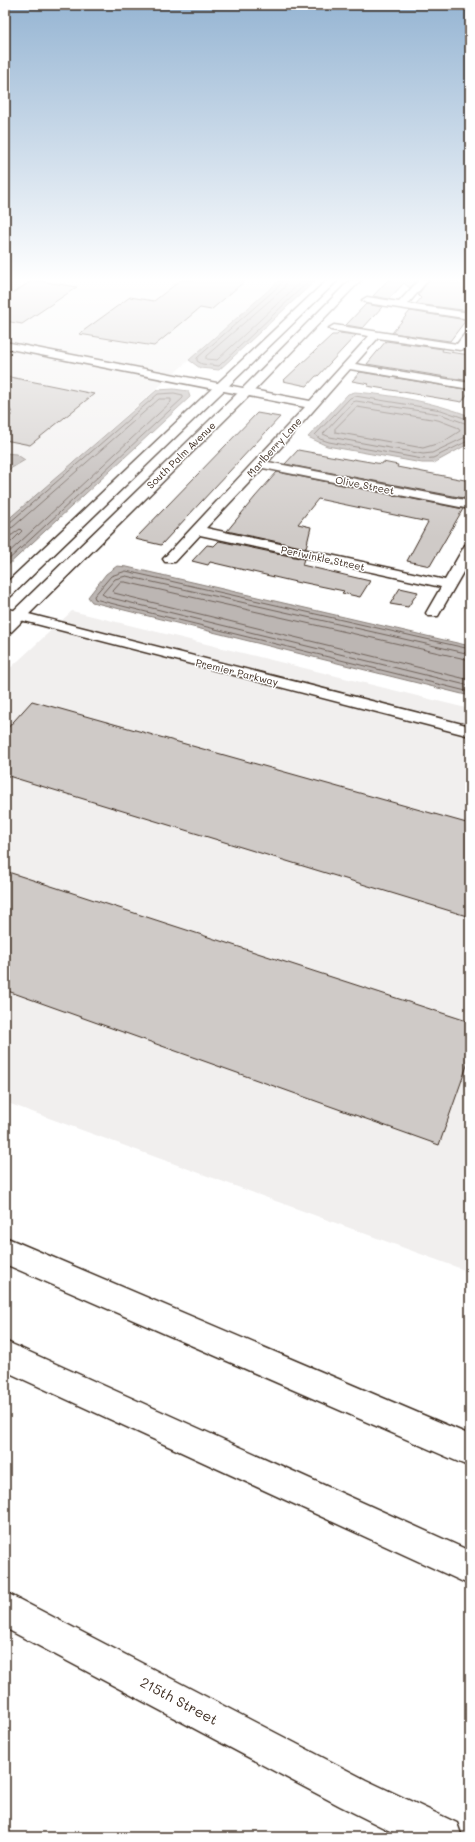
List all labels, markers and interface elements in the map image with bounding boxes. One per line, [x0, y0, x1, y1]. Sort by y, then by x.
street label: Marlberry Lane [243, 414, 305, 480]
street label: South Palm Avenue [143, 418, 219, 492]
street label: Olive Street [334, 472, 396, 498]
street label: Periwinkle Street [280, 542, 366, 574]
street label: Premier Parkway [194, 655, 280, 689]
street label: 215th Street [137, 1672, 221, 1729]

